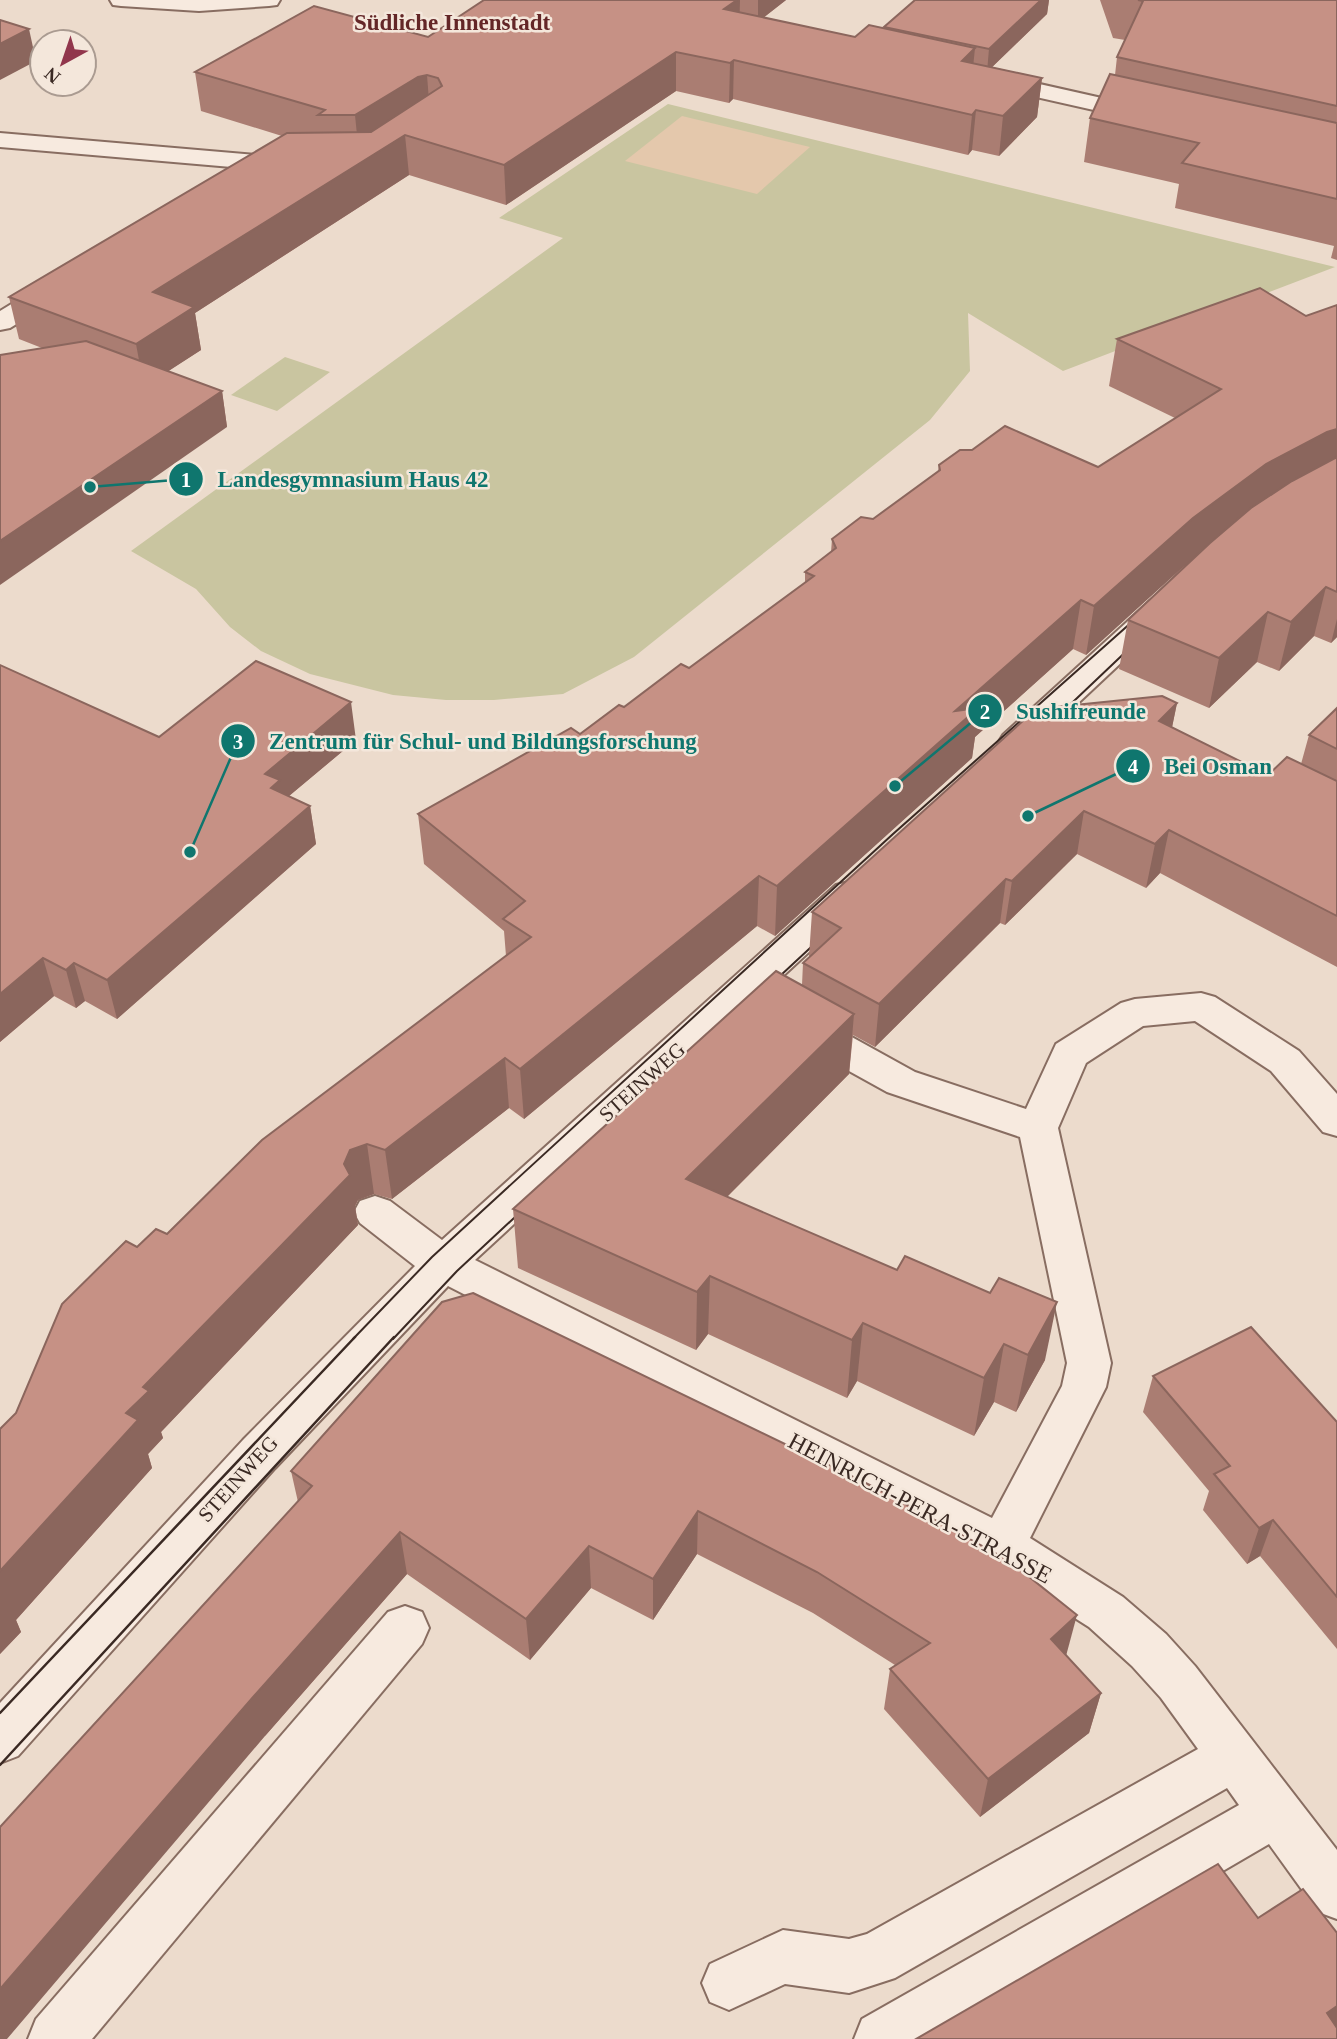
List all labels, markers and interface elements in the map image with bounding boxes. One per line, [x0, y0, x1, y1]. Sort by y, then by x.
district label: Südliche Innenstadt [354, 10, 550, 35]
north arrow [28, 28, 98, 98]
text: N [40, 63, 64, 88]
callout: Landesgymnasium Haus 42 [169, 457, 503, 501]
text: Landesgymnasium Haus 42 [218, 467, 488, 492]
text: 1 [181, 468, 191, 492]
callout: Sushifreunde [967, 689, 1160, 733]
text: Sushifreunde [1016, 699, 1146, 724]
text: 2 [980, 700, 990, 724]
callout: Zentrum für Schul- und Bildungsforschung [220, 719, 711, 763]
text: Zentrum für Schul- und Bildungsforschung [269, 729, 697, 754]
text: 3 [233, 730, 243, 754]
callout: Bei Osman [1115, 744, 1286, 788]
text: Bei Osman [1164, 754, 1272, 779]
text: 4 [1128, 755, 1139, 779]
street label: STEINWEG [594, 1037, 690, 1127]
street label: HEINRICH-PERA-STRASSE [784, 1427, 1056, 1589]
street label: STEINWEG [193, 1431, 283, 1527]

